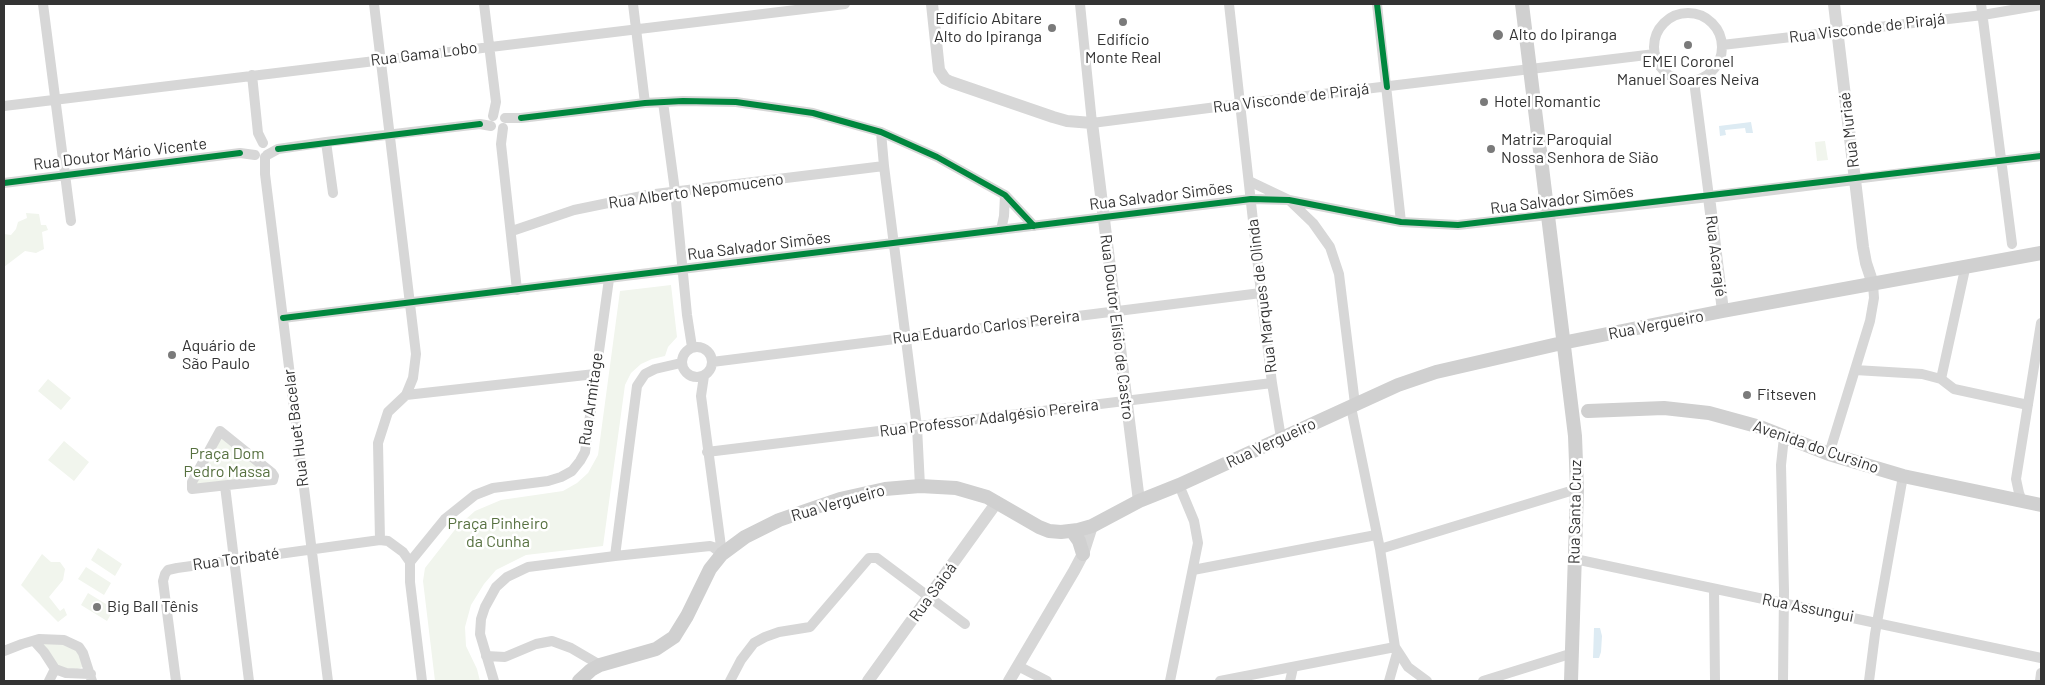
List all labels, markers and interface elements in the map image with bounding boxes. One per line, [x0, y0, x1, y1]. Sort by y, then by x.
place label: Edifício Abitare Alto do Ipiranga [934, 9, 1042, 47]
street label: Rua Visconde de Pirajá [1788, 9, 1946, 47]
marker: Edifício Monte Real [1117, 16, 1129, 28]
marker: Edifício Abitare Alto do Ipiranga [1046, 22, 1058, 34]
place label: Alto do Ipiranga [1509, 25, 1617, 45]
marker: Alto do Ipiranga [1491, 28, 1505, 42]
place label: Edifício Monte Real [1085, 30, 1161, 68]
street label: Rua Gama Lobo [370, 38, 478, 70]
marker: EMEI Coronel Manuel Soares Neiva [1682, 39, 1694, 51]
place label: EMEI Coronel Manuel Soares Neiva [1617, 52, 1759, 90]
street label: Rua Visconde de Pirajá [1212, 79, 1370, 117]
street label: Rua Muriaé [1835, 91, 1863, 169]
place label: Hotel Romantic [1494, 92, 1601, 112]
marker: Hotel Romantic [1478, 96, 1490, 108]
place label: Matriz Paroquial Nossa Senhora de Sião [1501, 130, 1659, 168]
street label: Rua Doutor Mário Vicente [32, 134, 208, 174]
marker: Matriz Paroquial Nossa Senhora de Sião [1485, 143, 1497, 155]
street label: Rua Alberto Nepomuceno [607, 169, 785, 213]
street label: Rua Salvador Simões [1088, 178, 1234, 214]
street label: Rua Salvador Simões [1489, 182, 1635, 218]
street label: Rua Acarajé [1701, 214, 1731, 298]
street label: Rua Marques de Olinda [1243, 218, 1281, 374]
street label: Rua Salvador Simões [686, 228, 832, 264]
street label: Rua Doutor Elísio de Castro [1096, 233, 1138, 421]
street label: Rua Eduardo Carlos Pereira [891, 306, 1081, 348]
street label: Rua Vergueiro [1607, 306, 1705, 344]
place label: Aquário de São Paulo [182, 336, 256, 374]
marker: Aquário de São Paulo [166, 349, 178, 361]
street label: Rua Armitage [575, 351, 607, 447]
street label: Rua Huet Bacelar [279, 368, 313, 488]
place label: Fitseven [1757, 385, 1816, 405]
marker: Fitseven [1741, 389, 1753, 401]
street label: Rua Professor Adalgésio Pereira [878, 395, 1100, 441]
street label: Rua Vergueiro [1223, 414, 1319, 472]
street label: Avenida do Cursino [1751, 416, 1881, 478]
park label: Praça Dom Pedro Massa [183, 444, 271, 482]
street label: Rua Santa Cruz [1564, 460, 1586, 564]
street label: Rua Vergueiro [789, 480, 887, 526]
park label: Praça Pinheiro da Cunha [448, 514, 548, 552]
street label: Rua Toribaté [191, 543, 281, 575]
street label: Rua Saioá [905, 559, 961, 625]
street label: Rua Assungui [1761, 590, 1855, 626]
place label: Big Ball Tênis [107, 597, 198, 617]
marker: Big Ball Tênis [91, 601, 103, 613]

